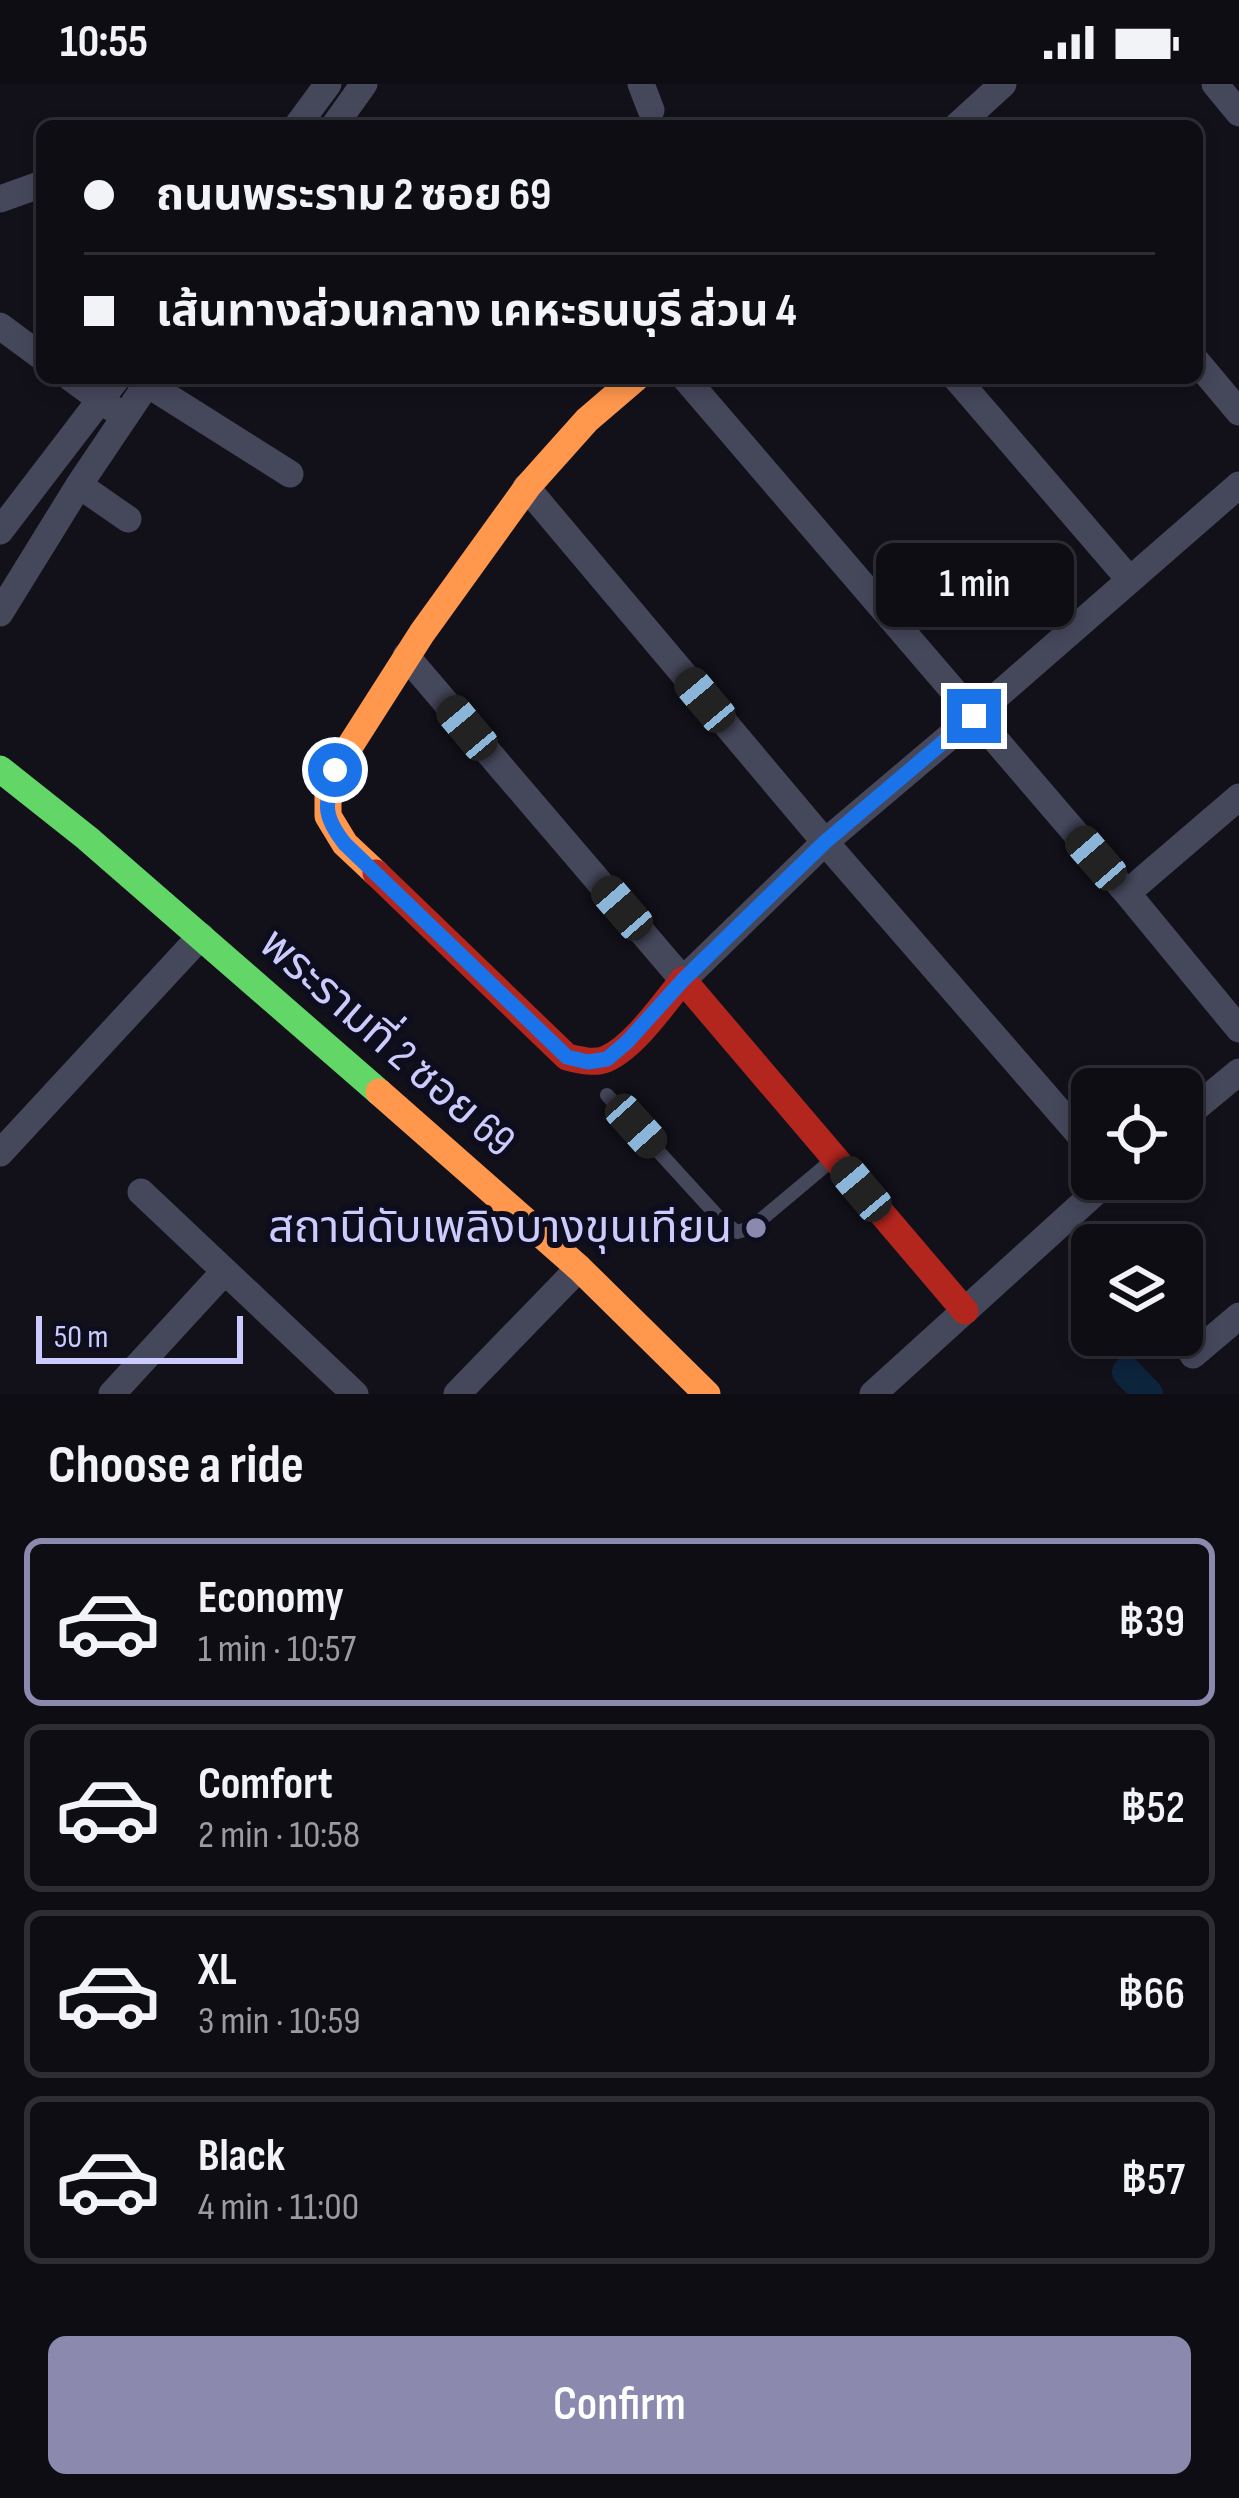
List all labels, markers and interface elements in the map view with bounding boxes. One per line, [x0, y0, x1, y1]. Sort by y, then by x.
text: 10:55 [60, 15, 148, 70]
text: ถนนพระราม 2 ซอย 69 [156, 168, 551, 223]
text: เส้นทางส่วนกลาง เคหะธนบุรี ส่วน 4 [156, 284, 797, 339]
callout: 1 min [875, 542, 1073, 626]
text: 1 min [940, 561, 1010, 608]
car [668, 661, 742, 739]
car [430, 689, 504, 767]
route end [947, 689, 1001, 743]
route start [308, 743, 362, 797]
car [1059, 819, 1133, 897]
car [585, 869, 659, 947]
street label: พระรามที่ 2 ซอย 69 [248, 913, 529, 1169]
map controls [1071, 1068, 1203, 1356]
button: locate [1071, 1068, 1203, 1200]
car [599, 1087, 673, 1165]
car [824, 1150, 898, 1228]
place label: สถานีดับเพลิงบางขุนเทียน [268, 1201, 732, 1256]
marker: สถานีดับเพลิงบางขุนเทียน [743, 1215, 769, 1241]
button: layers [1071, 1224, 1203, 1356]
scale bar [36, 1310, 243, 1363]
text: 50 m [54, 1317, 108, 1357]
text: Choose a ride [48, 1433, 304, 1498]
icon: car [54, 1568, 162, 1676]
text: Economy [198, 1571, 344, 1626]
text: ฿39 [1118, 1595, 1185, 1650]
text: 1 min · 10:57 [198, 1626, 356, 1673]
icon: car [54, 1754, 162, 1862]
text: Comfort [198, 1757, 333, 1812]
text: ฿52 [1121, 1781, 1185, 1836]
text: 2 min · 10:58 [198, 1812, 360, 1859]
icon: car [54, 1940, 162, 2048]
text: XL [198, 1943, 237, 1998]
text: ฿66 [1118, 1967, 1185, 2022]
text: 3 min · 10:59 [198, 1998, 361, 2045]
icon: car [54, 2126, 162, 2234]
text: Black [198, 2129, 285, 2184]
text: ฿57 [1121, 2153, 1185, 2208]
text: 4 min · 11:00 [198, 2184, 359, 2231]
button: Confirm [48, 2336, 1191, 2474]

